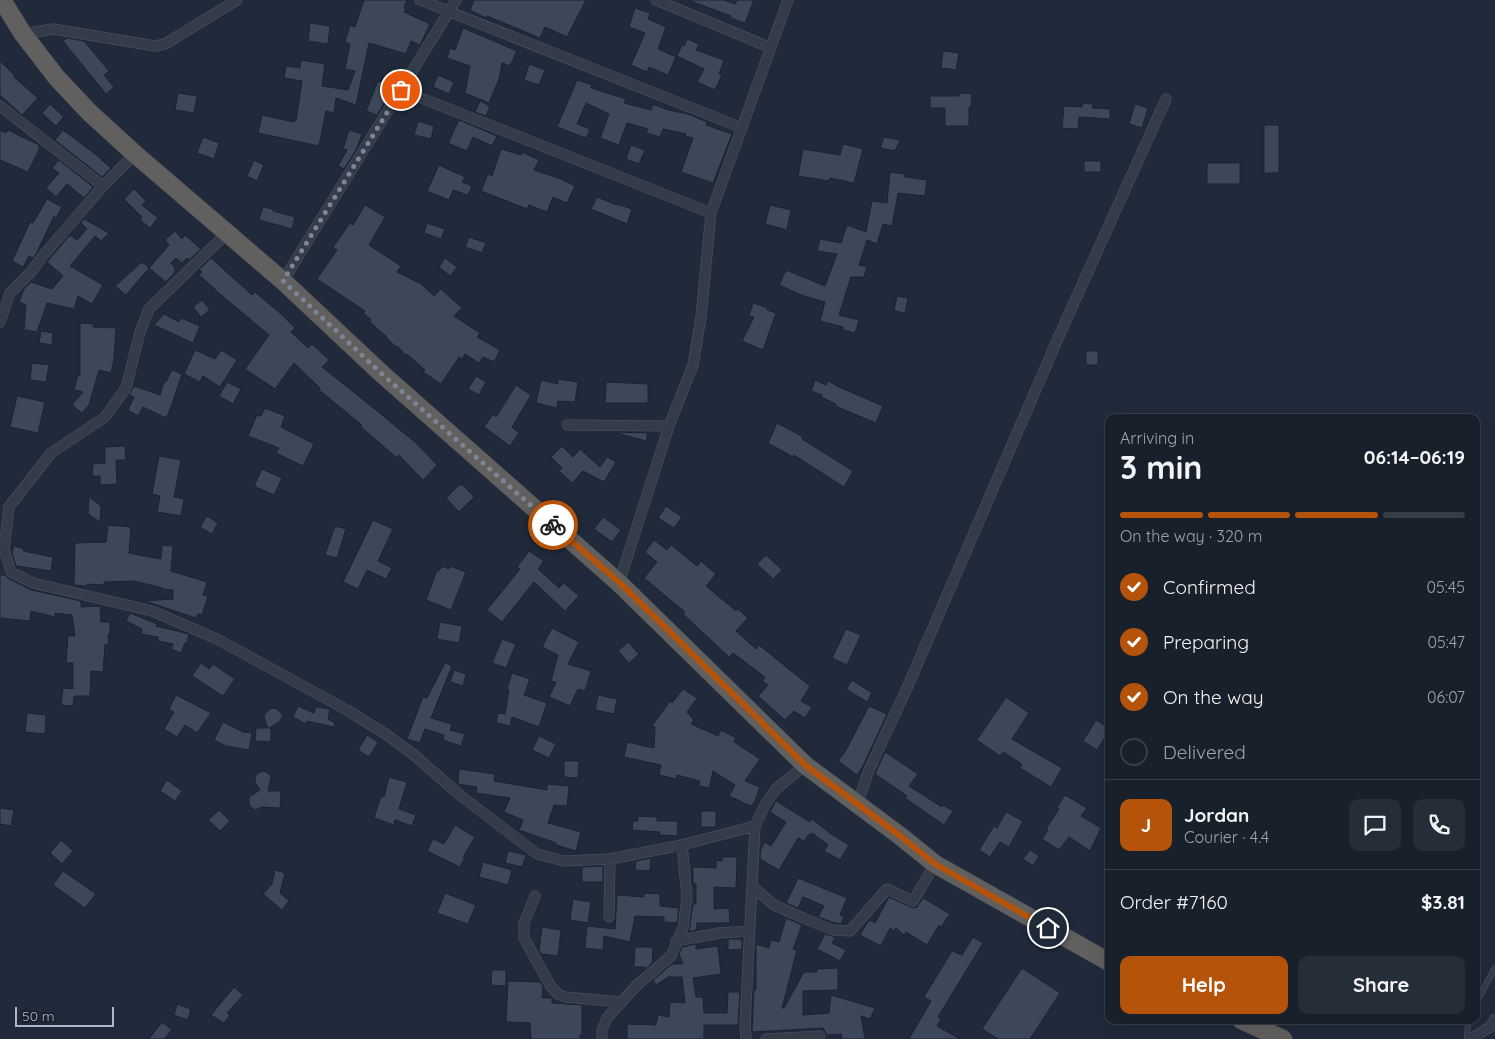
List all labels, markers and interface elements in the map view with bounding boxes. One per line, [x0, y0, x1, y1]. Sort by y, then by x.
pin [380, 69, 422, 111]
icon: bag [387, 76, 415, 104]
text: Arriving in [1120, 428, 1194, 448]
text: 06:14–06:19 [1364, 445, 1465, 469]
text: 3 min [1120, 447, 1202, 487]
courier [528, 500, 578, 550]
icon: bike [539, 511, 567, 539]
text: On the way · 320 m [1120, 526, 1262, 546]
icon: check [1120, 573, 1148, 601]
text: Confirmed [1163, 575, 1256, 599]
text: 05:45 [1426, 577, 1465, 597]
icon: check [1120, 628, 1148, 656]
text: Preparing [1163, 630, 1249, 654]
text: 05:47 [1428, 632, 1465, 652]
icon: check [1120, 683, 1148, 711]
text: On the way [1163, 685, 1264, 709]
text: 06:07 [1427, 687, 1465, 707]
text: Delivered [1163, 740, 1246, 764]
button: chat [1349, 799, 1401, 851]
button: phone [1413, 799, 1465, 851]
text: Jordan [1184, 803, 1249, 827]
text: J [1141, 813, 1151, 837]
text: Courier · 4.4 [1184, 827, 1269, 847]
text: Order #7160 [1120, 890, 1228, 914]
text: $3.81 [1421, 890, 1465, 914]
pin [1027, 907, 1069, 949]
icon: home [1034, 914, 1062, 942]
button: Help [1120, 956, 1288, 1014]
button: Share [1298, 956, 1465, 1014]
scale bar [15, 1004, 114, 1027]
text: 50 m [22, 1007, 55, 1025]

